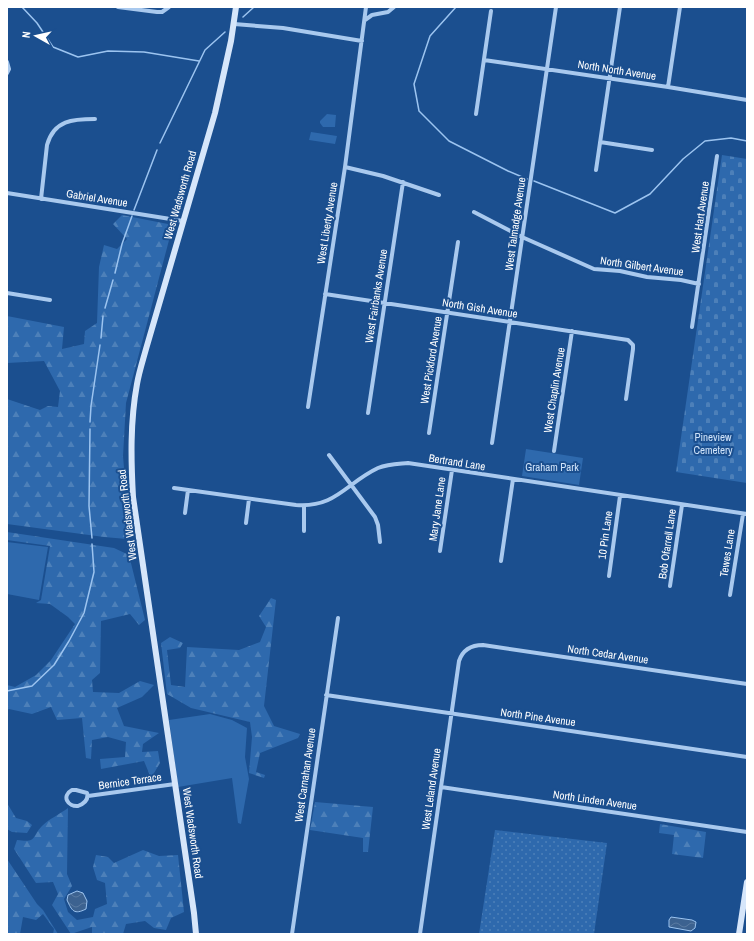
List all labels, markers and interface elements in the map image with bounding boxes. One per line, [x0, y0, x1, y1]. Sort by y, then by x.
north arrow [16, 16, 56, 56]
text: N [19, 30, 33, 39]
street label: North North Avenue [577, 57, 657, 83]
street label: West Wadsworth Road [161, 149, 199, 241]
street label: West Talmadge Avenue [501, 176, 529, 272]
street label: West Hart Avenue [688, 180, 712, 254]
street label: West Liberty Avenue [314, 181, 340, 265]
street label: Gabriel Avenue [65, 186, 129, 210]
street label: West Fairbanks Avenue [362, 248, 390, 344]
street label: North Gilbert Avenue [599, 253, 685, 279]
street label: North Gish Avenue [441, 295, 519, 321]
street label: West Pickford Avenue [417, 315, 445, 405]
street label: West Chaplin Avenue [540, 346, 568, 434]
park label: Pineview Cemetery [693, 430, 733, 457]
street label: Bertrand Lane [428, 451, 486, 473]
park label: Graham Park [525, 460, 579, 474]
street label: West Wadsworth Road [114, 469, 140, 561]
street label: Mary Jane Lane [426, 476, 448, 542]
street label: Bob Ofarrell Lane [655, 508, 679, 580]
street label: 10 Pin Lane [595, 510, 615, 560]
street label: Tewes Lane [716, 528, 738, 578]
street label: North Cedar Avenue [567, 641, 649, 667]
street label: North Pine Avenue [500, 705, 576, 729]
street label: West Carnahan Avenue [291, 727, 319, 823]
street label: West Leland Avenue [418, 747, 444, 831]
street label: Bernice Terrace [98, 770, 162, 792]
street label: West Wadsworth Road [180, 787, 206, 879]
street label: North Linden Avenue [552, 787, 638, 813]

